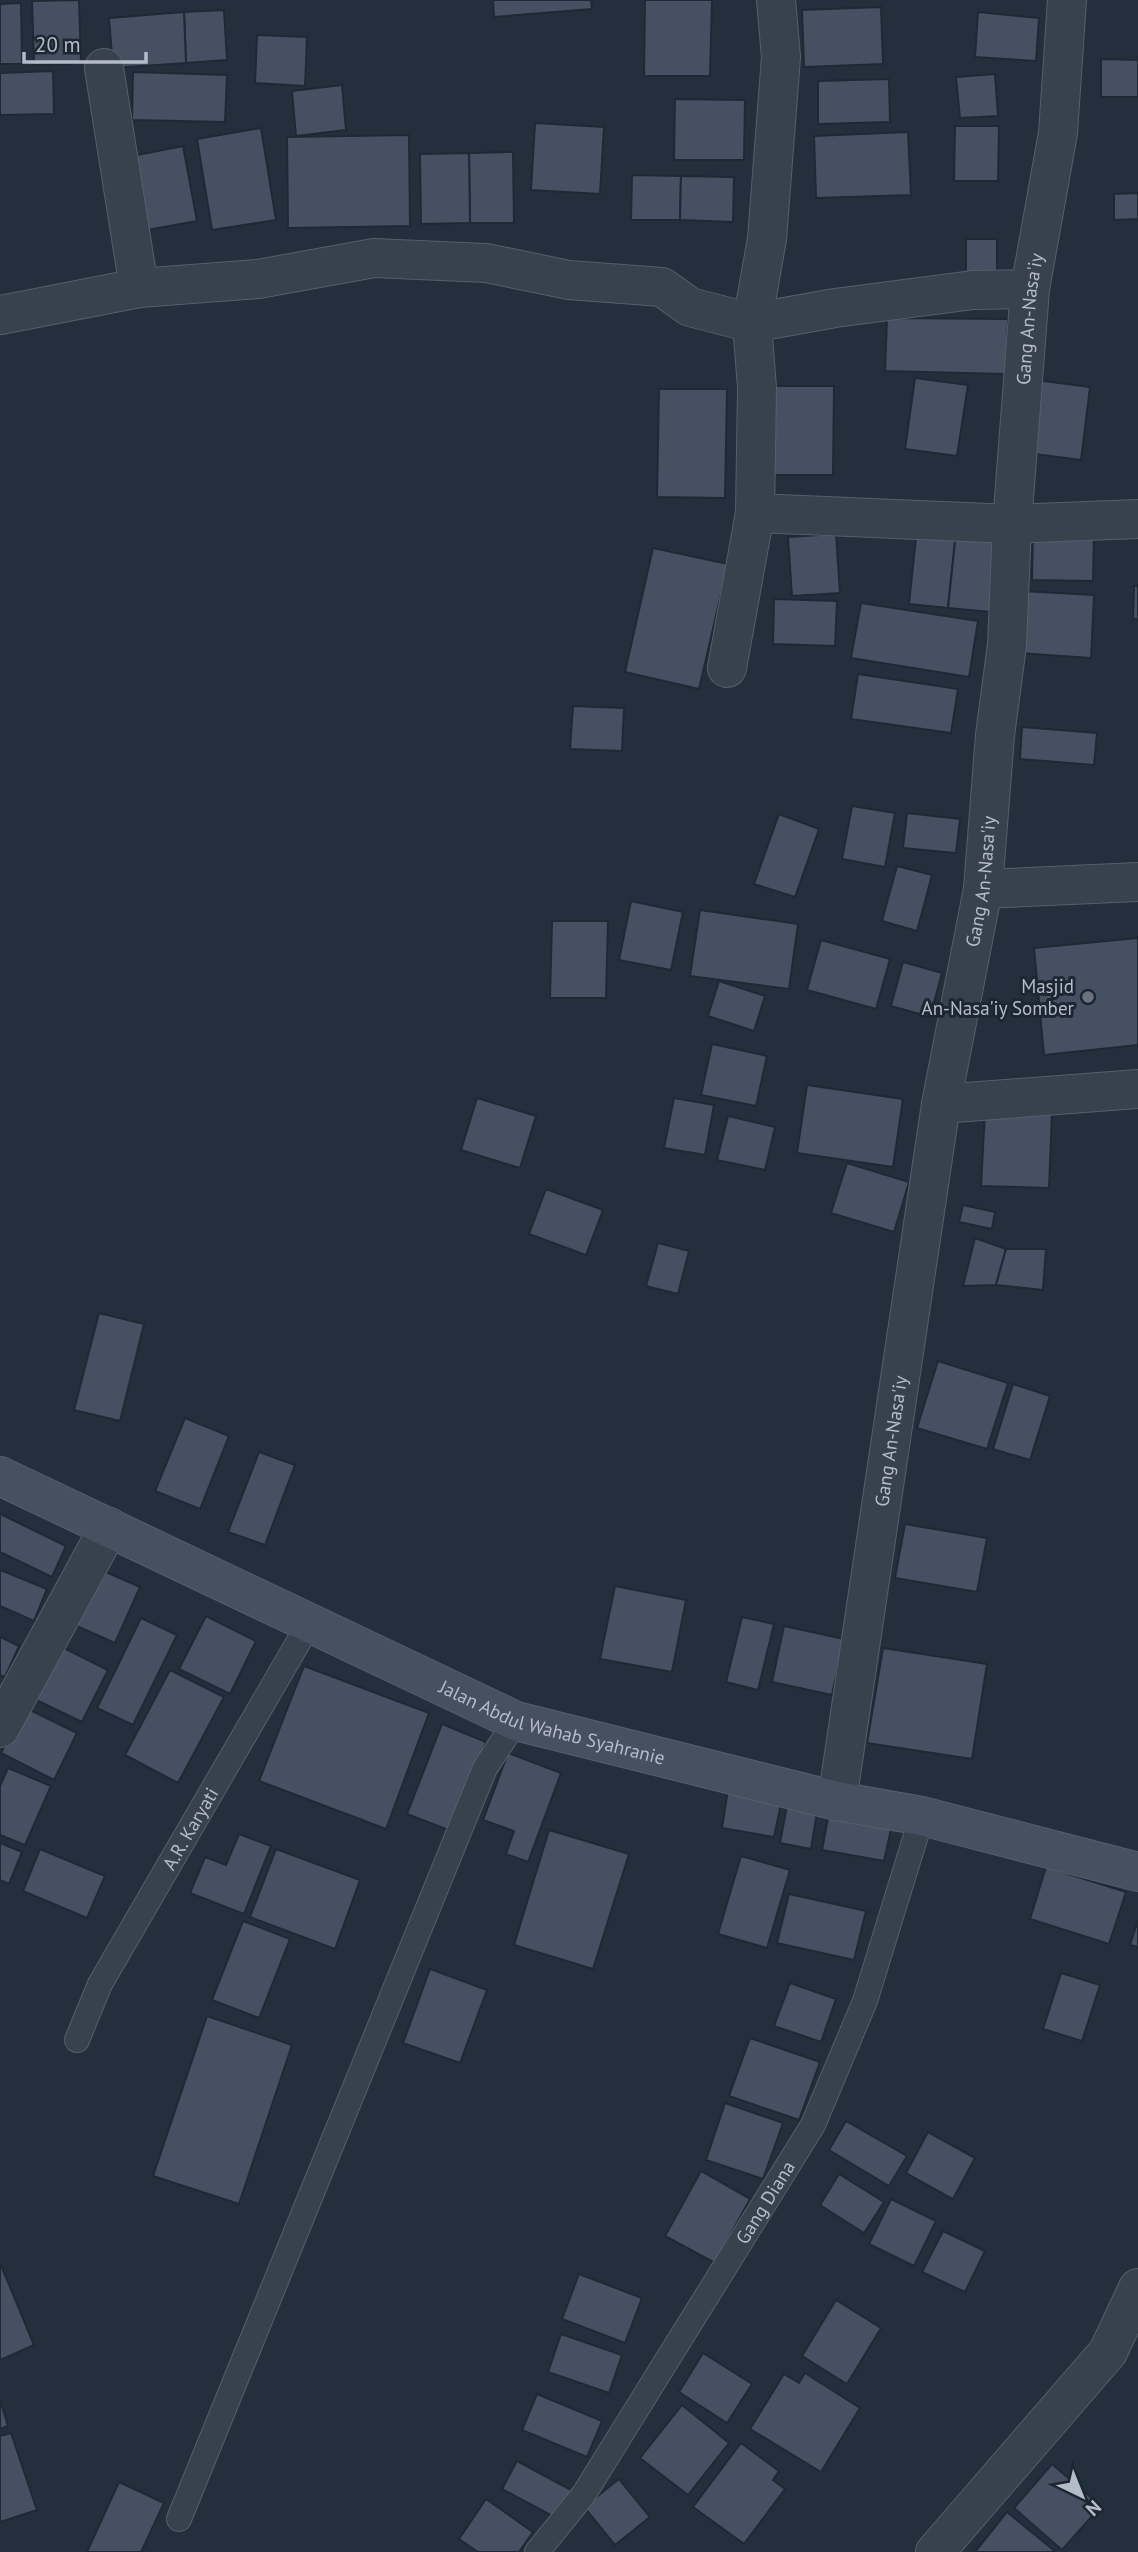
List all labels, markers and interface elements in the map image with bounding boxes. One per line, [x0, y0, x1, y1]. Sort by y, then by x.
scale bar [24, 21, 147, 65]
text: 20 m [35, 31, 81, 58]
street label: Gang An-Nasa'iy [1011, 251, 1048, 386]
street label: Gang An-Nasa'iy [960, 815, 1001, 949]
place label: Masjid An-Nasa'iy Somber [922, 974, 1075, 1020]
marker: Masjid An-Nasa'iy Somber [1080, 989, 1096, 1005]
street label: Gang An-Nasa'iy [869, 1374, 912, 1508]
street label: Jalan Abdul Wahab Syahranie [435, 1674, 667, 1770]
street label: A.R. Karyati [157, 1783, 223, 1874]
street label: Gang Diana [730, 2156, 800, 2248]
north arrow [1047, 2461, 1117, 2531]
text: N [1081, 2495, 1106, 2521]

